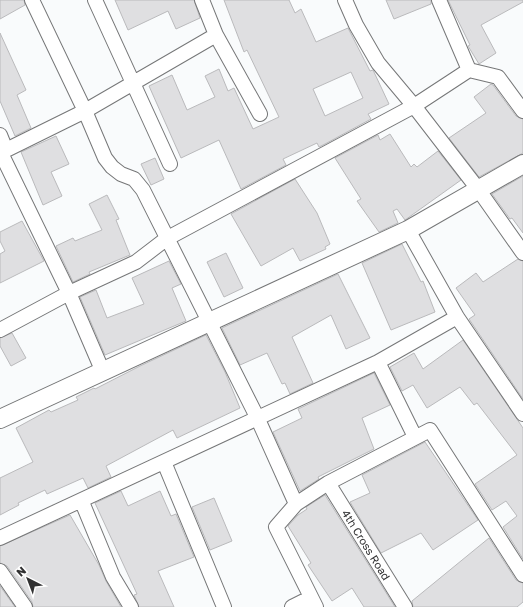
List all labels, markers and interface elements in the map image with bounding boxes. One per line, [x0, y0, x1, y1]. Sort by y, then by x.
street label: 4th Cross Road [340, 507, 393, 582]
north arrow [8, 559, 48, 599]
text: N [14, 564, 28, 579]

